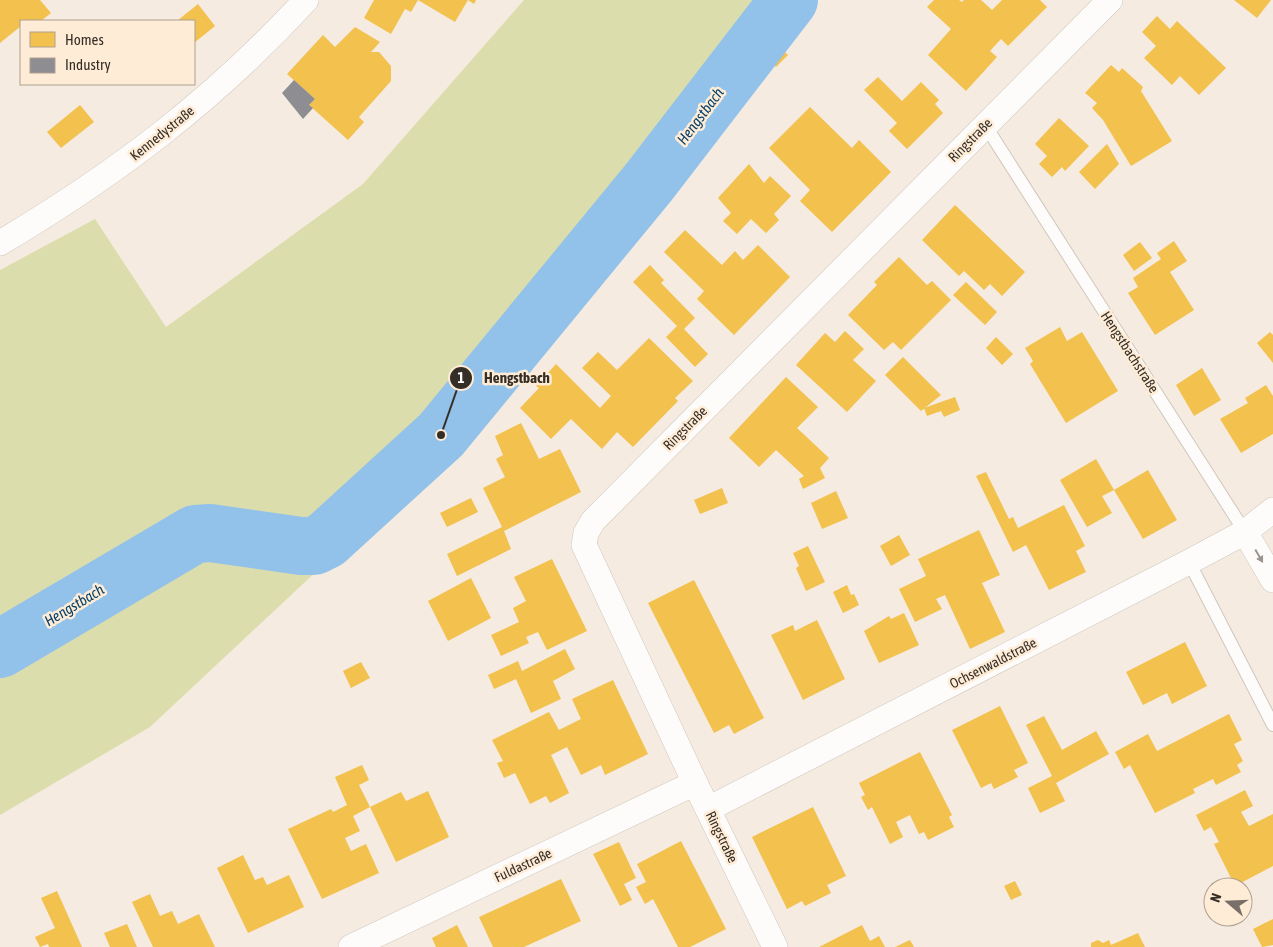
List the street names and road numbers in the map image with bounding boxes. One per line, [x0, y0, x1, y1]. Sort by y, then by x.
street label: Kennedystraße [127, 102, 197, 164]
street label: Ringstraße [945, 115, 995, 165]
street label: Hengstbachstraße [1098, 308, 1162, 396]
street label: Ringstraße [660, 403, 710, 453]
street label: Ochsenwaldstraße [947, 634, 1039, 692]
street label: Ringstraße [703, 809, 741, 865]
street label: Fuldastraße [492, 845, 554, 885]

